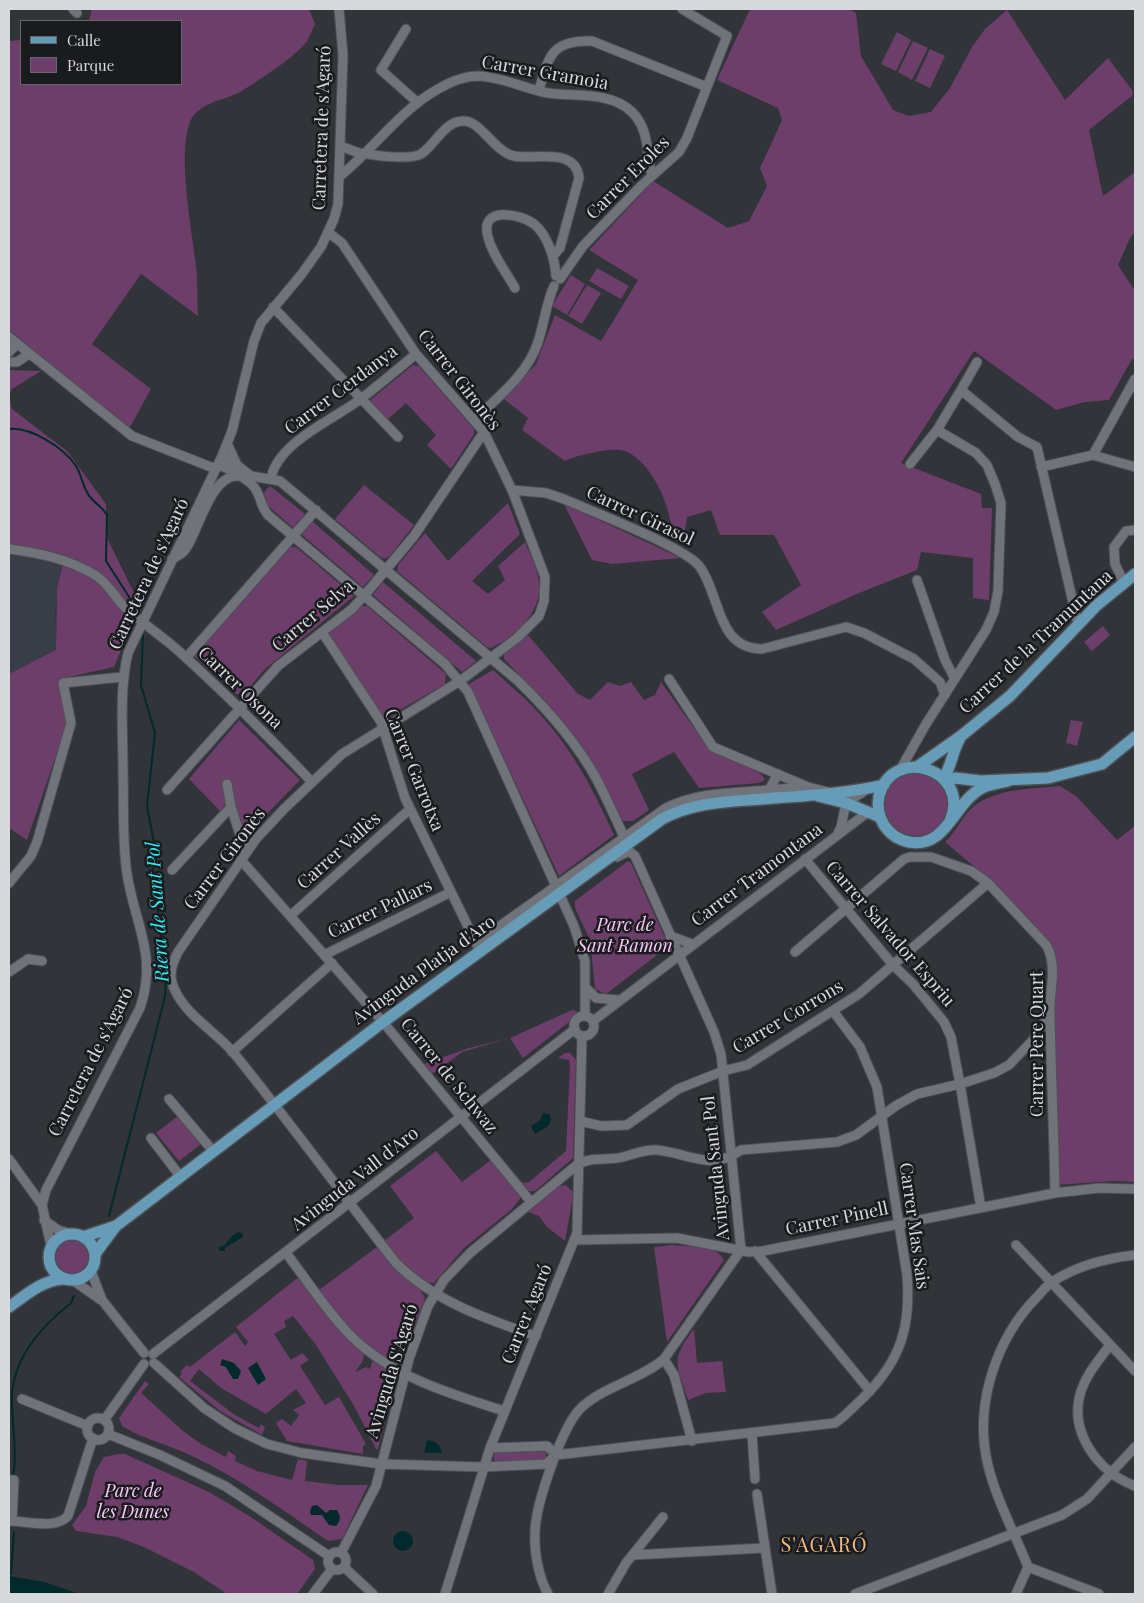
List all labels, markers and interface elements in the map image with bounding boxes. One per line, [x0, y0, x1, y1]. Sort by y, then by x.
legend [20, 20, 182, 85]
text: Calle [67, 30, 101, 50]
street label: Carretera de s'Agaró [308, 45, 336, 211]
street label: Carrer Gramoia [480, 51, 610, 95]
text: Parque [67, 55, 114, 75]
street label: Carrer Eroles [582, 132, 674, 224]
street label: Carrer Gironès [413, 325, 505, 435]
street label: Carrer Cerdanya [280, 341, 402, 439]
street label: Carrer Girasol [583, 482, 697, 550]
street label: Carretera de s'Agaró [104, 495, 194, 653]
street label: Carrer de la Tramuntana [955, 565, 1117, 719]
street label: Carrer Selva [268, 576, 358, 656]
street label: Carrer Osona [193, 642, 287, 734]
street label: Carrer Garrotxa [380, 706, 448, 834]
street label: Carrer Gironès [180, 804, 270, 914]
street label: Carrer Vallès [293, 808, 385, 894]
street label: Carrer Tramontana [687, 819, 827, 931]
water label: Riera de Sant Pol [142, 841, 174, 983]
street label: Carrer Salvador Espriu [821, 857, 959, 1011]
street label: Carrer Pallars [324, 874, 436, 944]
street label: Avinguda Platja d'Aro [348, 911, 500, 1029]
park label: Parc de Sant Ramon [577, 914, 673, 956]
street label: Carrer Pere Quart [1026, 971, 1048, 1117]
street label: Carrer Corrons [729, 976, 847, 1058]
street label: Carretera de s'Agaró [44, 984, 138, 1140]
street label: Carrer de Schwaz [396, 1014, 502, 1138]
street label: Avinguda Sant Pol [698, 1095, 734, 1241]
street label: Avinguda Vall d'Aro [287, 1123, 423, 1235]
street label: Carrer Mas Sais [894, 1161, 934, 1291]
street label: Carrer Pinell [784, 1198, 890, 1240]
street label: Carrer Agaró [497, 1261, 557, 1367]
street label: Avinguda S'Agaró [361, 1301, 423, 1441]
park label: Parc de les Dunes [97, 1480, 169, 1522]
district label: S'AGARÓ [780, 1534, 868, 1558]

